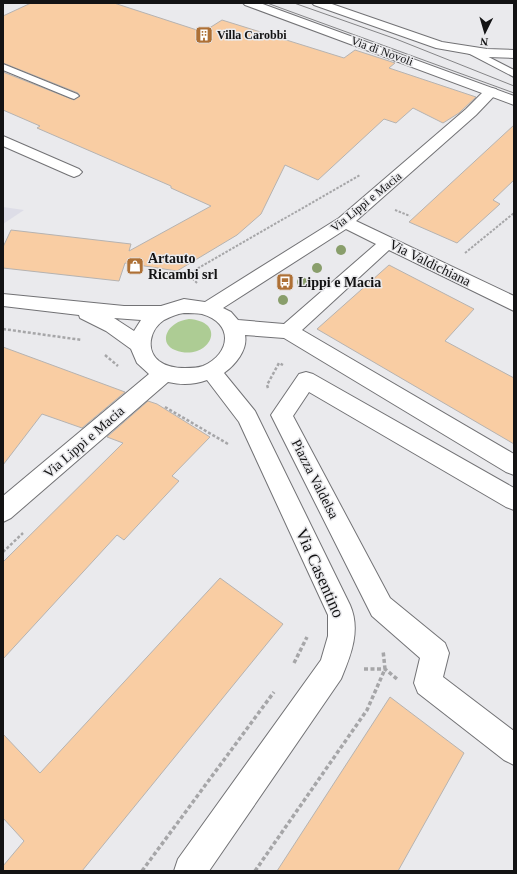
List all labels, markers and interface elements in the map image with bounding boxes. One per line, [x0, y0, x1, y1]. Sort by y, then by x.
north arrow [465, 12, 505, 52]
building icon: Villa Carobbi [194, 25, 214, 45]
place label: Villa Carobbi [217, 28, 287, 42]
street label: Via di Novoli [349, 33, 416, 69]
text: N [480, 36, 489, 48]
street label: Via Lippi e Macia [328, 169, 405, 235]
street label: Via Valdichiana [387, 237, 474, 290]
place label: Artauto Ricambi srl [148, 251, 218, 282]
shop icon: Artauto Ricambi srl [125, 256, 145, 276]
bus stop icon: Lippi e Macia [275, 272, 295, 292]
place label: Lippi e Macia [298, 275, 381, 290]
street label: Via Lippi e Macia [41, 403, 128, 481]
street label: Piazza Valdelsa [289, 437, 342, 522]
street label: Via Casentino [292, 525, 348, 621]

